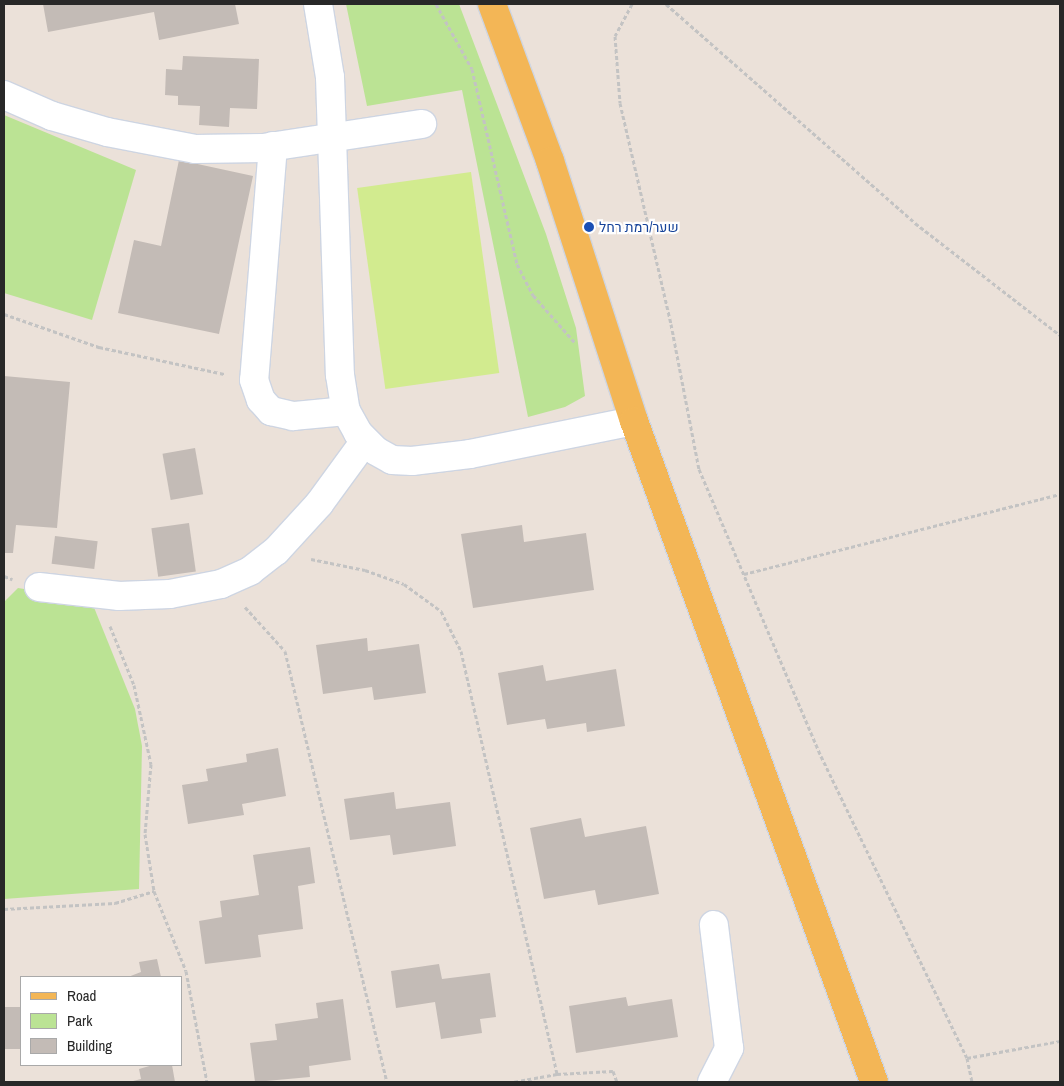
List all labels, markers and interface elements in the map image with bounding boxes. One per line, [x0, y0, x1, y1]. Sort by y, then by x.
place label: שער/רמת רחל [599, 219, 679, 235]
marker: שער/רמת רחל [583, 221, 595, 233]
legend [20, 976, 182, 1066]
text: Road [67, 985, 96, 1006]
text: Park [67, 1010, 92, 1031]
text: Building [67, 1035, 112, 1056]

